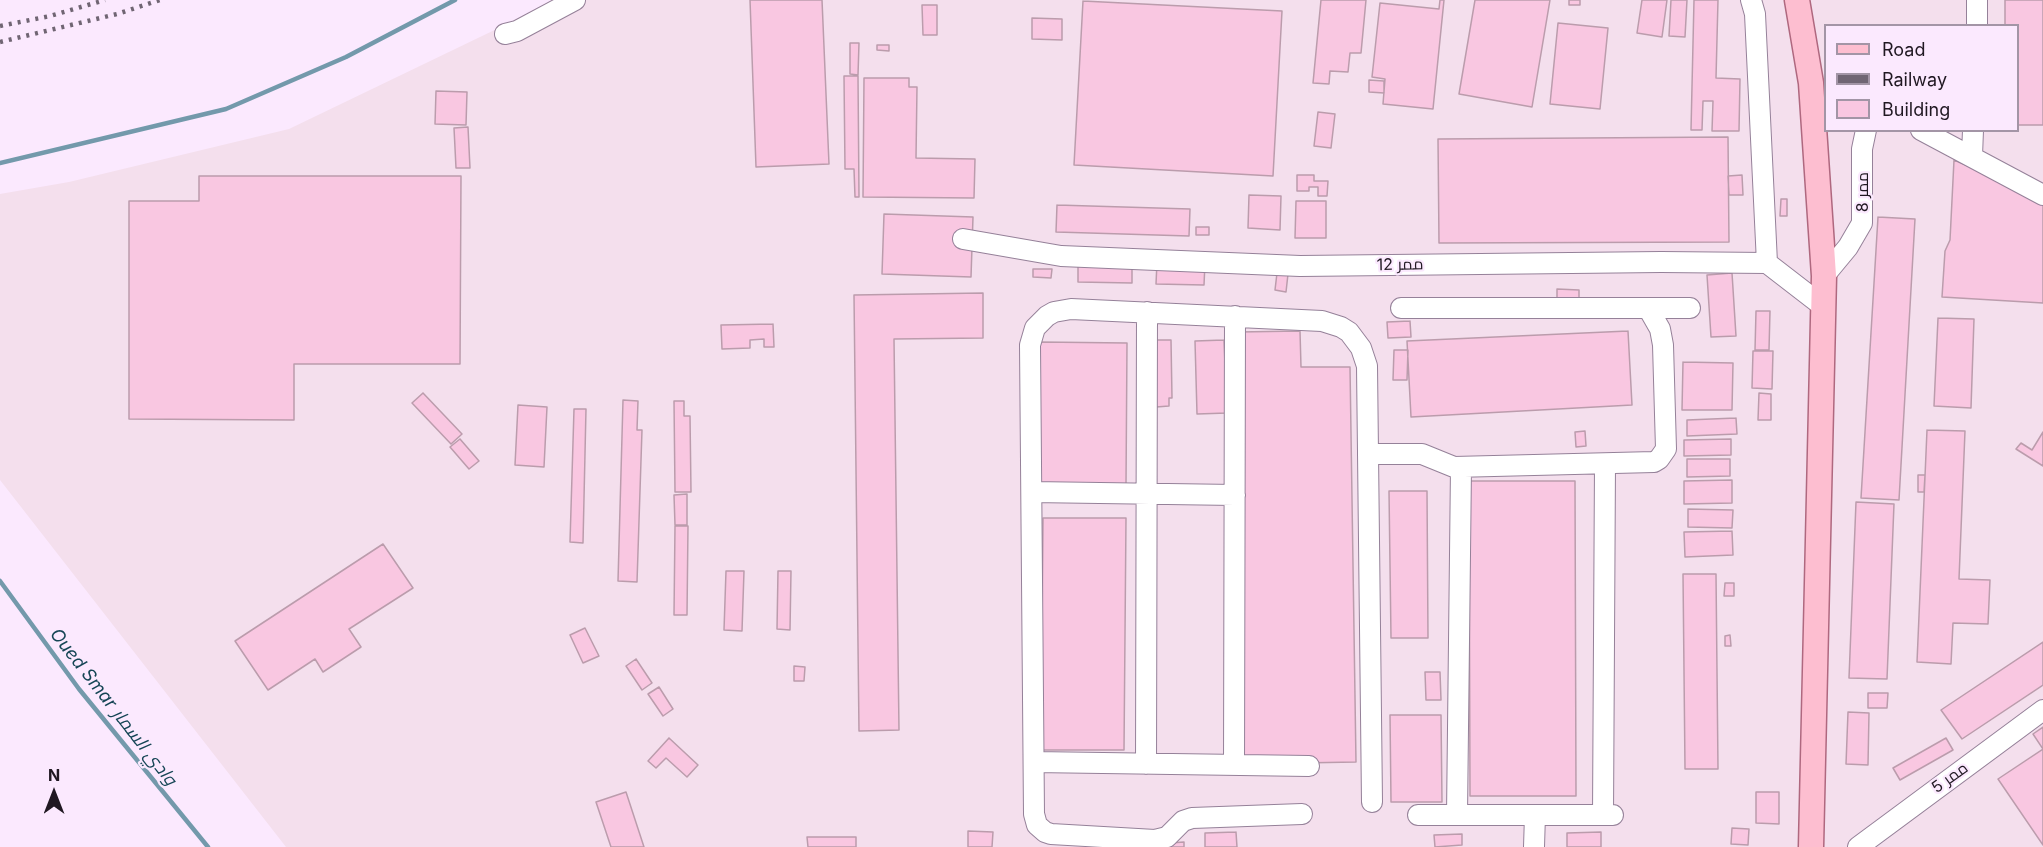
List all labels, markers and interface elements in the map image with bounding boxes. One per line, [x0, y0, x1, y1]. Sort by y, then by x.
legend [1824, 24, 2019, 132]
text: Road [1882, 39, 1925, 60]
text: Railway [1882, 69, 1947, 90]
text: Building [1882, 99, 1950, 120]
street label: ممر 8 [1853, 172, 1873, 212]
street label: ممر 12 [1377, 255, 1423, 275]
water label: Oued Smar وادي السمار [45, 624, 181, 790]
street label: ممر 5 [1928, 758, 1972, 798]
north arrow [24, 763, 84, 823]
text: N [48, 765, 60, 785]

